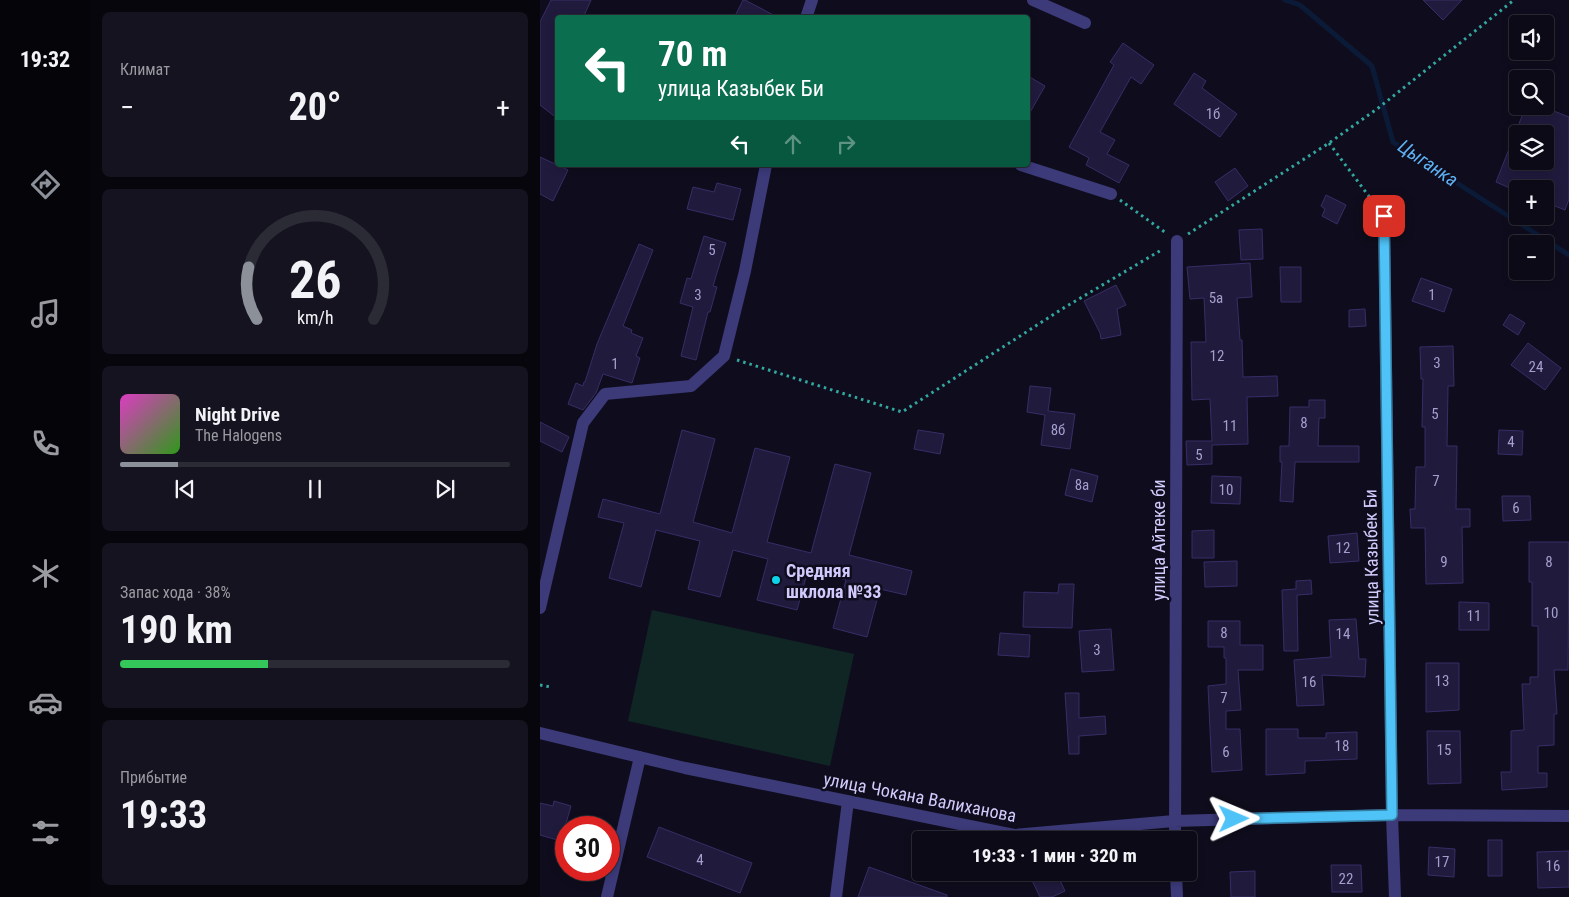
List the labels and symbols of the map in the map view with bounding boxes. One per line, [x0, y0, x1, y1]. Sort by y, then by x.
house number: 1б [1206, 105, 1220, 123]
water label: Цыганка [1394, 135, 1462, 191]
pin [1363, 195, 1405, 237]
house number: 5 [708, 241, 716, 259]
house number: 3 [694, 286, 702, 304]
house number: 1 [1428, 286, 1436, 304]
house number: 5а [1209, 289, 1223, 307]
house number: 12 [1210, 347, 1224, 365]
house number: 3 [1433, 354, 1441, 372]
house number: 1 [611, 355, 619, 373]
house number: 24 [1529, 358, 1543, 376]
house number: 5 [1431, 405, 1439, 423]
house number: 8 [1300, 414, 1308, 432]
house number: 11 [1223, 417, 1237, 435]
house number: 8б [1051, 421, 1065, 439]
house number: 4 [1507, 433, 1515, 451]
house number: 5 [1195, 446, 1203, 464]
house number: 7 [1432, 472, 1440, 490]
house number: 8а [1075, 476, 1089, 494]
street label: улица Айтеке би [1148, 479, 1169, 601]
house number: 10 [1219, 481, 1233, 499]
street label: улица Казыбек Би [1359, 489, 1383, 625]
house number: 6 [1512, 499, 1520, 517]
house number: 12 [1336, 539, 1350, 557]
house number: 9 [1440, 553, 1448, 571]
house number: 8 [1545, 553, 1553, 571]
place label: Средняя шклола №33 [786, 560, 881, 602]
marker: Средняя шклола №33 [770, 574, 782, 586]
house number: 10 [1544, 604, 1558, 622]
house number: 11 [1467, 607, 1481, 625]
house number: 8 [1220, 624, 1228, 642]
house number: 14 [1336, 625, 1350, 643]
house number: 3 [1093, 641, 1101, 659]
house number: 13 [1435, 672, 1449, 690]
house number: 16 [1302, 673, 1316, 691]
house number: 7 [1220, 689, 1228, 707]
house number: 18 [1335, 737, 1349, 755]
house number: 15 [1437, 741, 1451, 759]
house number: 6 [1222, 743, 1230, 761]
street label: улица Чокана Валиханова [822, 768, 1018, 826]
position arrow [1207, 792, 1259, 844]
speed limit sign: 30 [555, 816, 620, 881]
house number: 4 [696, 851, 704, 869]
house number: 17 [1435, 853, 1449, 871]
house number: 16 [1546, 857, 1560, 875]
house number: 22 [1339, 870, 1353, 888]

